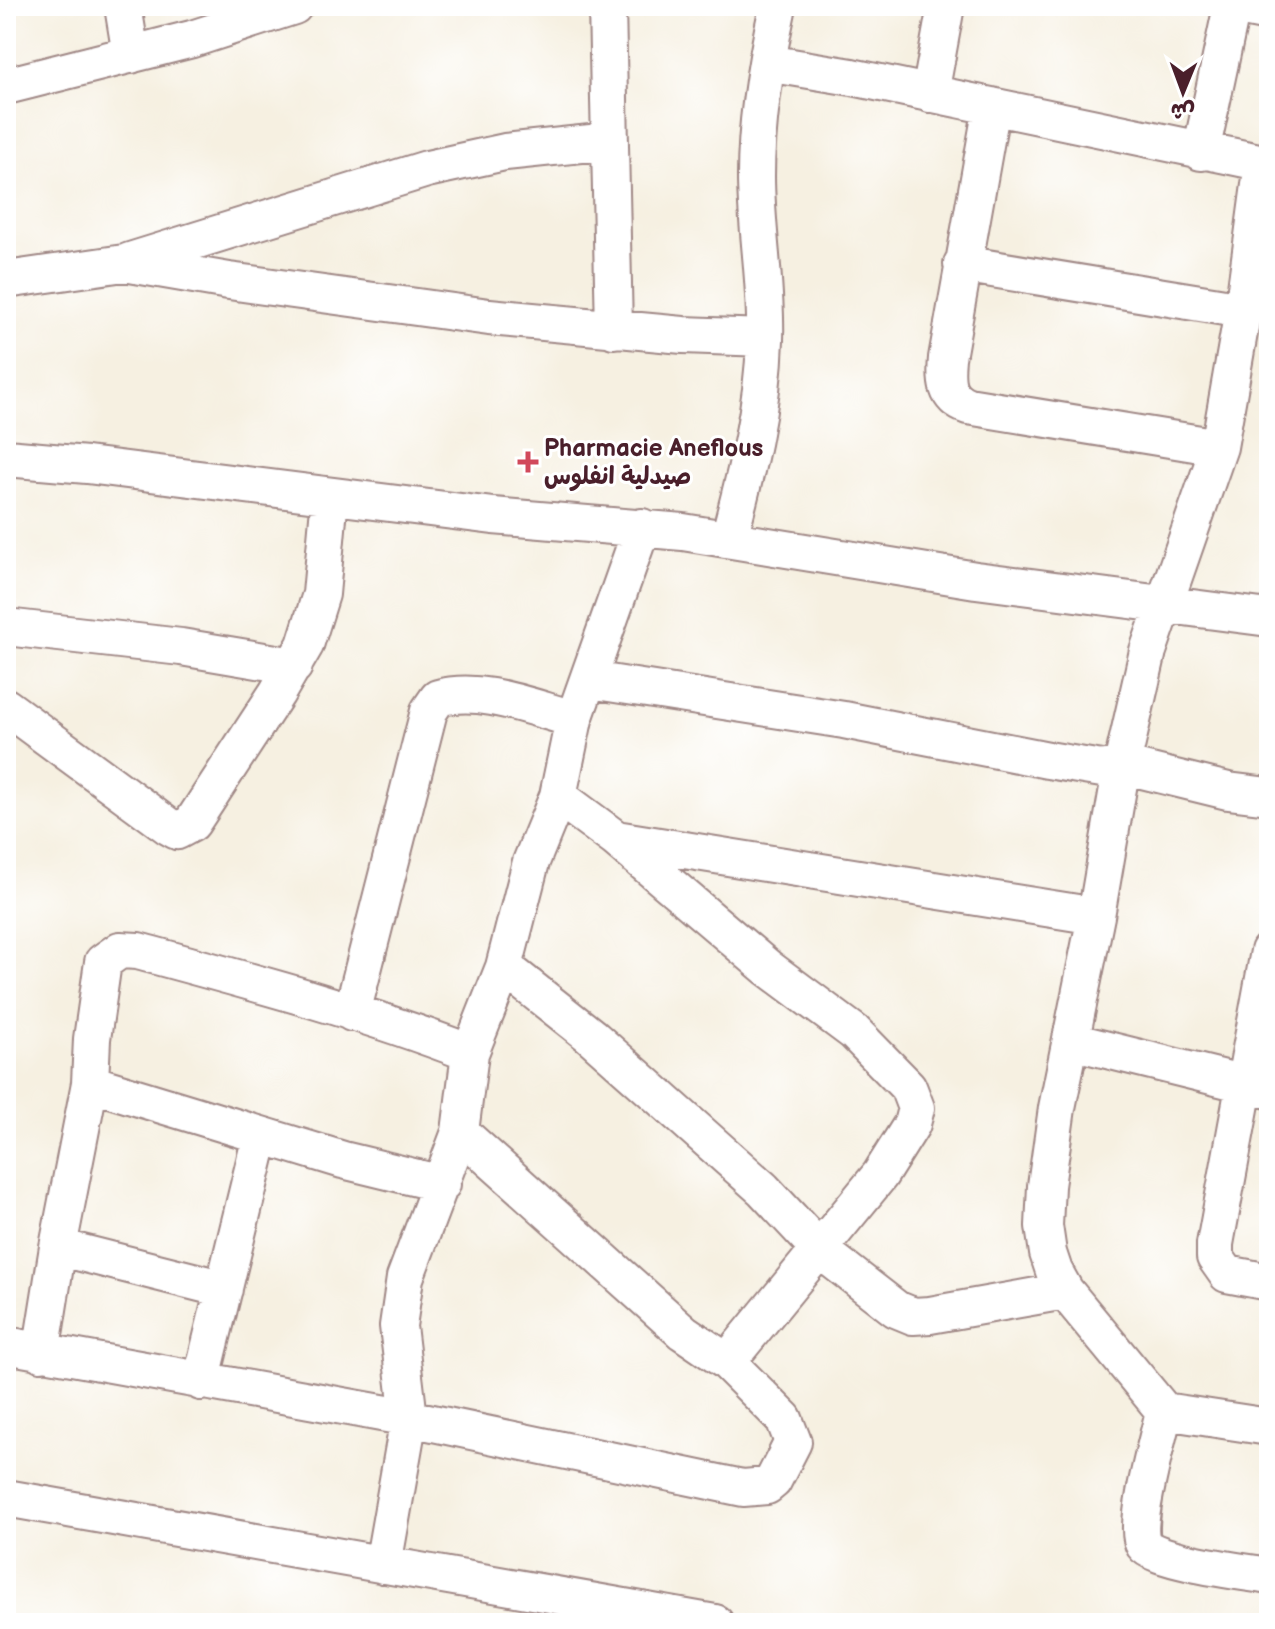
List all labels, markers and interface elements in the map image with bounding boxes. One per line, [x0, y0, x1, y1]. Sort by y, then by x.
north arrow [1143, 52, 1223, 132]
text: ش [1170, 97, 1195, 124]
place label: Pharmacie Aneflous صيدلية انفلوس [544, 434, 764, 492]
marker: Pharmacie Aneflous صيدلية انفلوس [519, 453, 537, 471]

